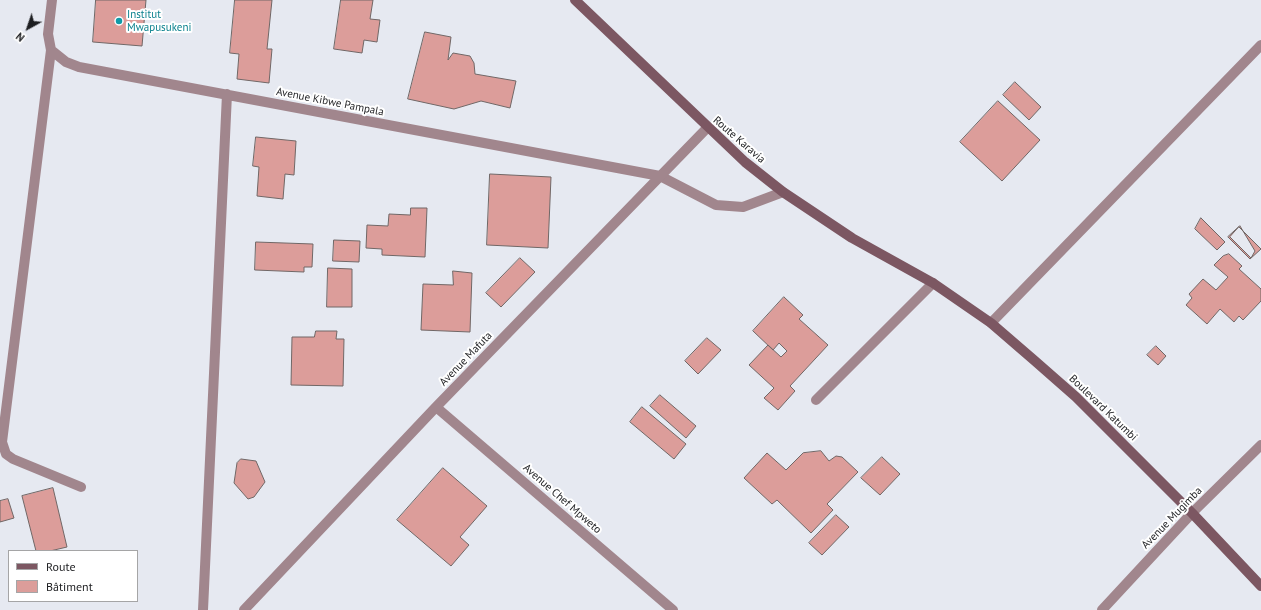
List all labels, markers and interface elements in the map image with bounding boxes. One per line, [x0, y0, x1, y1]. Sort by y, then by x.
north arrow [8, 8, 48, 48]
place label: Institut Mwapusukeni [127, 8, 191, 34]
marker: Institut Mwapusukeni [114, 16, 124, 26]
text: N [13, 30, 28, 45]
street label: Avenue Kibwe Pampala [275, 85, 385, 119]
street label: Route Karavia [710, 114, 768, 166]
street label: Avenue Mafuta [437, 329, 495, 389]
street label: Boulevard Katumbi [1066, 372, 1140, 444]
street label: Avenue Chef Mpweto [520, 461, 604, 537]
street label: Avenue Mugimba [1139, 484, 1205, 552]
legend [8, 550, 138, 602]
text: Route [46, 559, 76, 574]
text: Bâtiment [46, 579, 93, 594]

